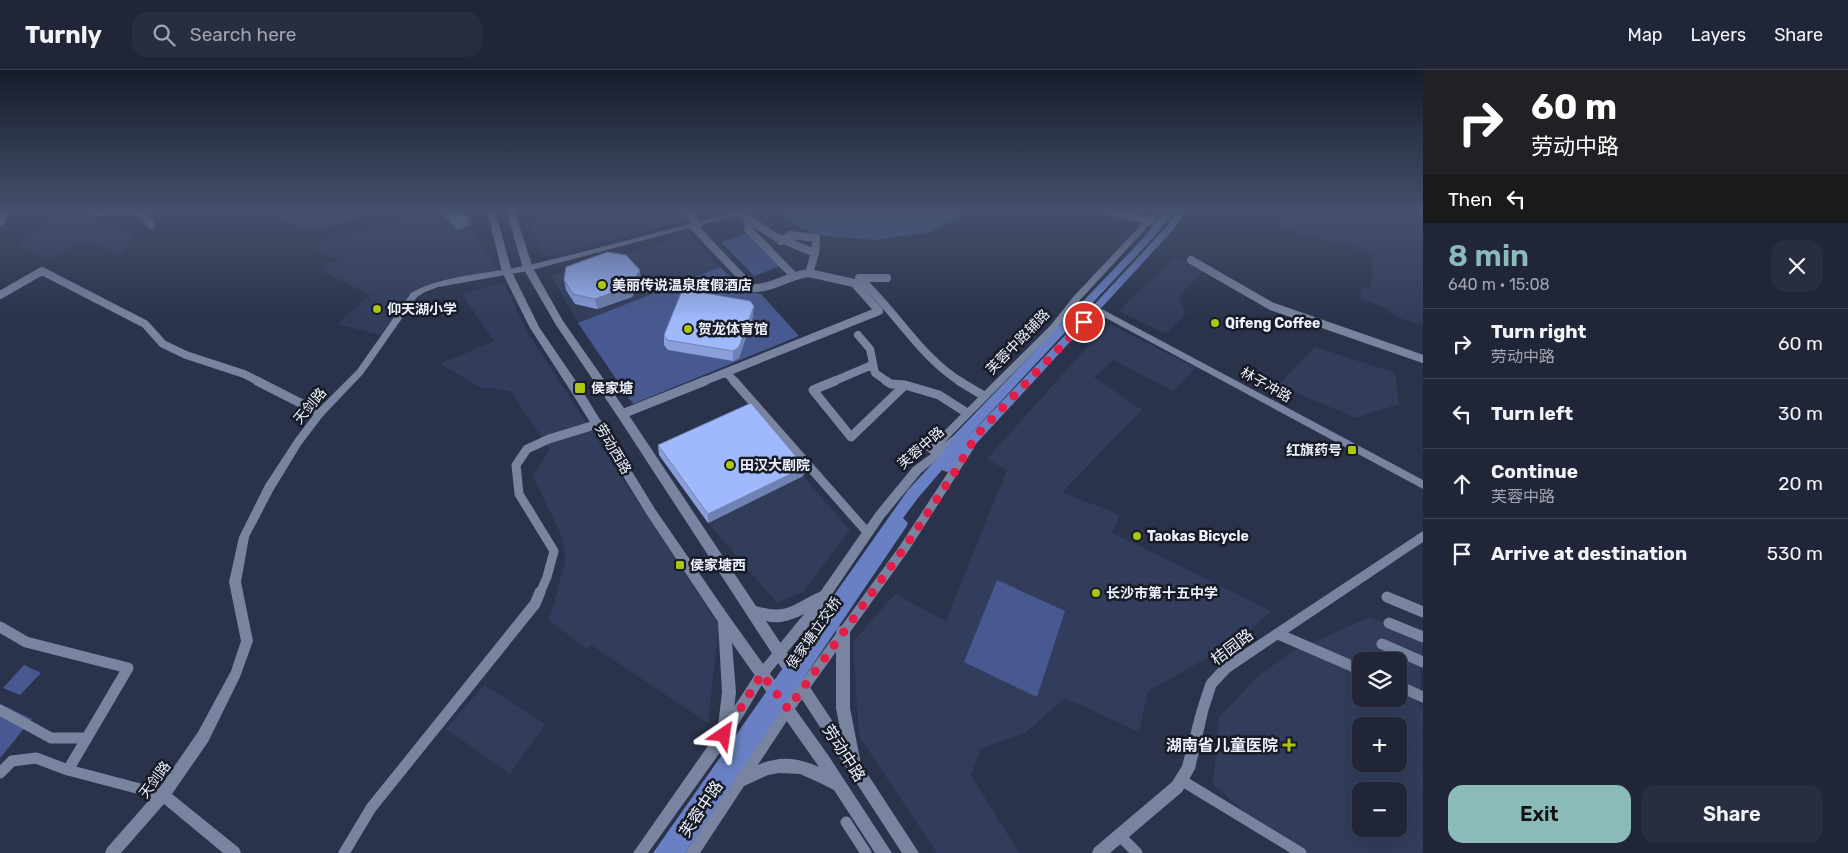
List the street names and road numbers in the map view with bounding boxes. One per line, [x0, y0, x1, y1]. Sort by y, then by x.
street label: 芙蓉中路辅路 [983, 306, 1053, 378]
street label: 林子冲路 [1237, 364, 1295, 406]
street label: 天剑路 [290, 384, 330, 428]
street label: 劳动西路 [591, 421, 635, 477]
street label: 芙蓉中路 [894, 423, 948, 473]
street label: 侯家塘立交桥 [783, 594, 845, 672]
street label: 桔园路 [1207, 625, 1257, 669]
street label: 劳动中路 [819, 721, 869, 785]
street label: 天剑路 [136, 758, 174, 802]
street label: 芙蓉中路 [675, 777, 727, 841]

